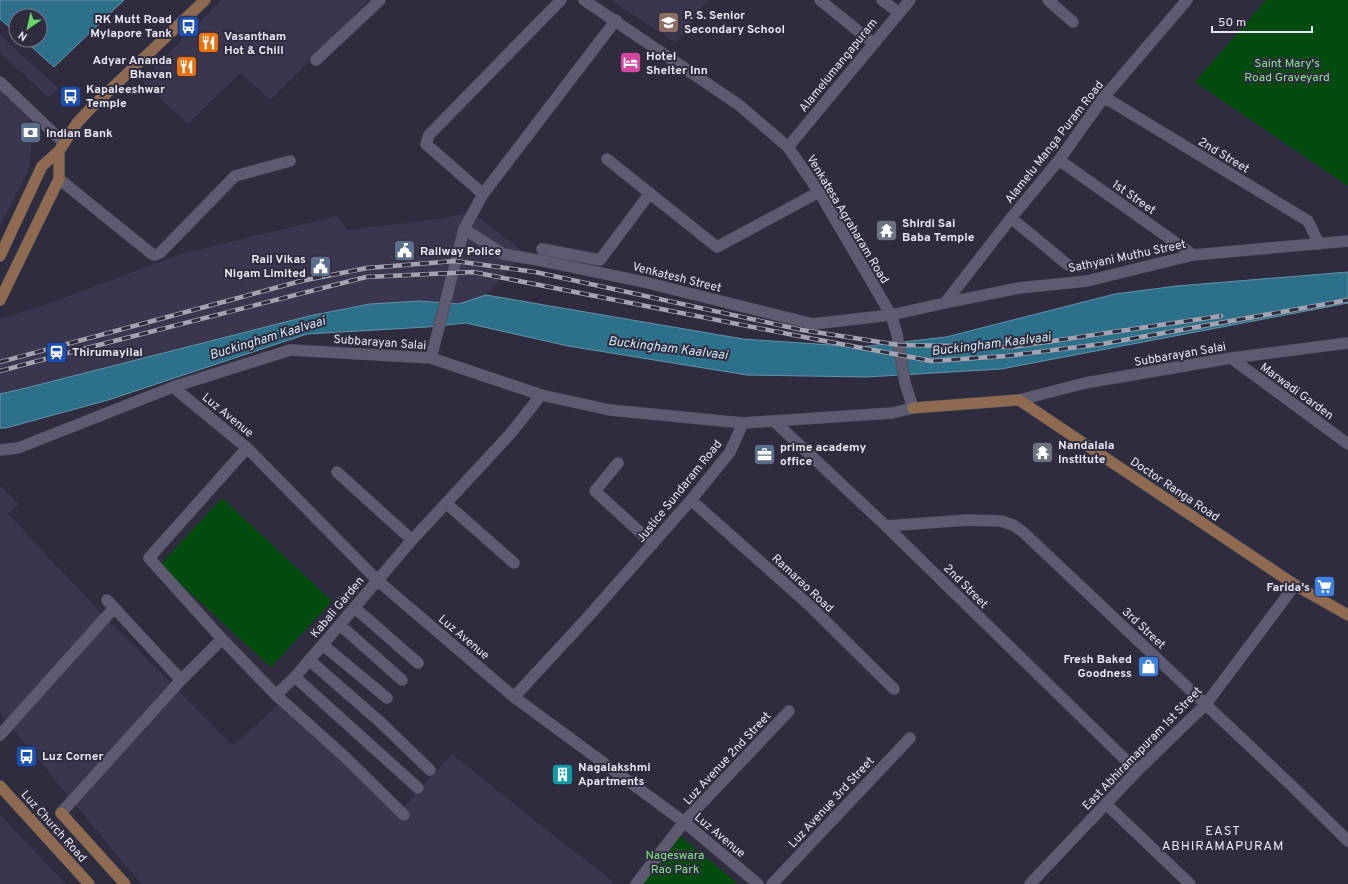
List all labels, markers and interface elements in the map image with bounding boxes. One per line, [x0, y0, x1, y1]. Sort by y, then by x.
north arrow [8, 8, 48, 48]
place label: P. S. Senior Secondary School [684, 8, 785, 38]
scale bar [1212, 8, 1312, 34]
school or university icon: P. S. Senior Secondary School [655, 9, 681, 35]
place label: RK Mutt Road Mylapore Tank [90, 12, 172, 42]
bus stop icon: RK Mutt Road Mylapore Tank [175, 13, 201, 39]
street label: Alamelumangapuram [796, 15, 882, 116]
text: 50 m [1218, 15, 1246, 31]
text: N [16, 27, 30, 43]
place label: Vasantham Hot & Chill [224, 29, 286, 59]
restaurant icon: Vasantham Hot & Chill [195, 30, 221, 56]
place label: Hotel Shelter Inn [646, 49, 708, 79]
hotel icon: Hotel Shelter Inn [617, 50, 643, 76]
place label: Adyar Ananda Bhavan [93, 53, 172, 83]
restaurant icon: Adyar Ananda Bhavan [174, 54, 200, 80]
park label: Saint Mary's Road Graveyard [1244, 56, 1330, 86]
street label: Alamelu Manga Puram Road [1002, 78, 1108, 207]
place label: Kapaleeshwar Temple [86, 82, 165, 112]
bus stop icon: Kapaleeshwar Temple [57, 83, 83, 109]
bank icon: Indian Bank [17, 120, 43, 146]
place label: Indian Bank [46, 126, 113, 142]
street label: 2nd Street [1195, 134, 1252, 177]
street label: Venkatesa Agraharam Road [802, 152, 892, 287]
street label: 1st Street [1108, 177, 1159, 219]
place label: Shirdi Sai Baba Temple [902, 216, 975, 246]
temple icon: Shirdi Sai Baba Temple [874, 217, 900, 243]
street label: Sathyani Muthu Street [1067, 237, 1187, 277]
public building icon: Railway Police [392, 238, 418, 264]
place label: Railway Police [420, 244, 501, 260]
place label: Rail Vikas Nigam Limited [224, 252, 306, 282]
public building icon: Rail Vikas Nigam Limited [308, 253, 334, 279]
street label: Venkatesh Street [631, 259, 723, 297]
water label: Buckingham Kaalvaai [208, 313, 328, 364]
water label: Buckingham Kaalvaai [931, 330, 1053, 360]
street label: Subbarayan Salai [333, 332, 427, 354]
water label: Buckingham Kaalvaai [607, 334, 729, 364]
station icon: Thirumayilai [44, 339, 70, 365]
street label: Subbarayan Salai [1133, 339, 1227, 371]
place label: Thirumayilai [72, 345, 143, 361]
street label: Marwadi Garden [1256, 360, 1336, 424]
street label: Luz Avenue [198, 390, 256, 441]
street label: Justice Sundaram Road [633, 437, 726, 546]
place label: Nandalala Institute [1058, 438, 1115, 468]
temple icon: Nandalala Institute [1030, 439, 1056, 465]
place label: prime academy office [780, 440, 866, 470]
office icon: prime academy office [751, 441, 777, 467]
street label: Doctor Ranga Road [1127, 454, 1222, 526]
street label: Ramarao Road [768, 551, 837, 617]
street label: 2nd Street [940, 561, 991, 612]
street label: Kabali Garden [307, 574, 368, 642]
supermarket icon: Farida's [1312, 574, 1338, 600]
place label: Farida's [1267, 580, 1310, 596]
street label: 3rd Street [1118, 604, 1169, 653]
street label: Luz Avenue [434, 612, 492, 664]
place label: Fresh Baked Goodness [1063, 652, 1132, 682]
shop icon: Fresh Baked Goodness [1135, 653, 1161, 679]
street label: East Abhiramapuram 1st Street [1079, 684, 1206, 814]
street label: Luz Avenue 2nd Street [680, 709, 775, 809]
bus stop icon: Luz Corner [13, 743, 39, 769]
place label: Luz Corner [42, 749, 103, 765]
street label: Luz Avenue 3rd Street [785, 754, 878, 852]
place label: Nagalakshmi Apartments [578, 760, 651, 790]
building icon: Nagalakshmi Apartments [549, 761, 575, 787]
street label: Luz Church Road [17, 787, 90, 866]
street label: Luz Avenue [690, 810, 748, 862]
district label: EAST ABHIRAMAPURAM [1162, 824, 1284, 855]
park label: Nageswara Rao Park [646, 848, 704, 878]

